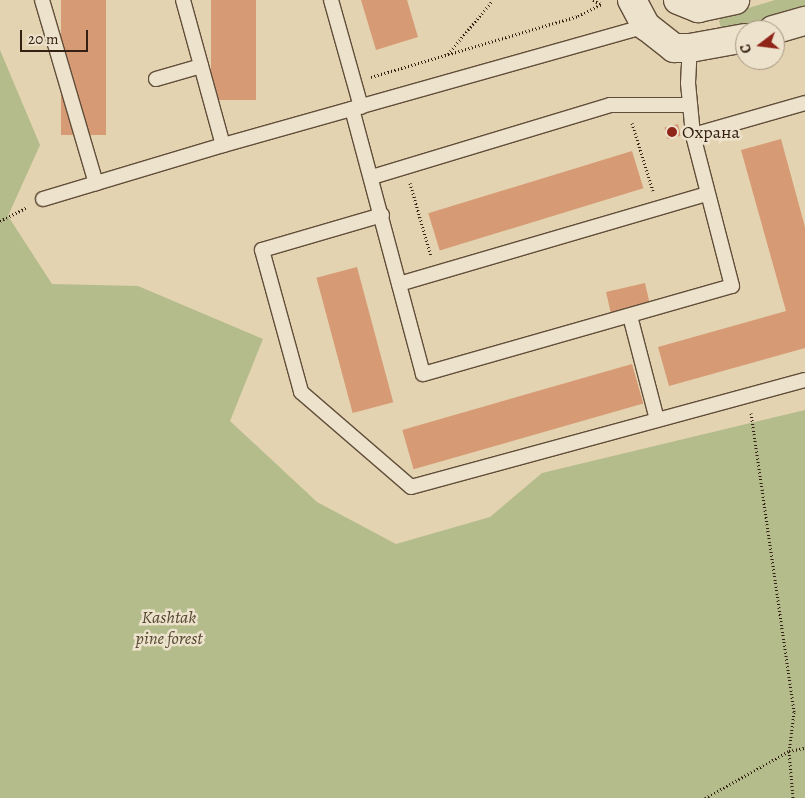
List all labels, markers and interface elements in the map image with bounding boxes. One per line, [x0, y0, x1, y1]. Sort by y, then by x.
scale bar [22, 20, 90, 52]
north arrow [735, 20, 785, 70]
text: 20 m [28, 29, 59, 49]
text: С [736, 42, 756, 55]
place label: Охрана [682, 121, 740, 143]
marker: Охрана [666, 126, 678, 138]
park label: Kashtak pine forest [136, 607, 202, 650]

